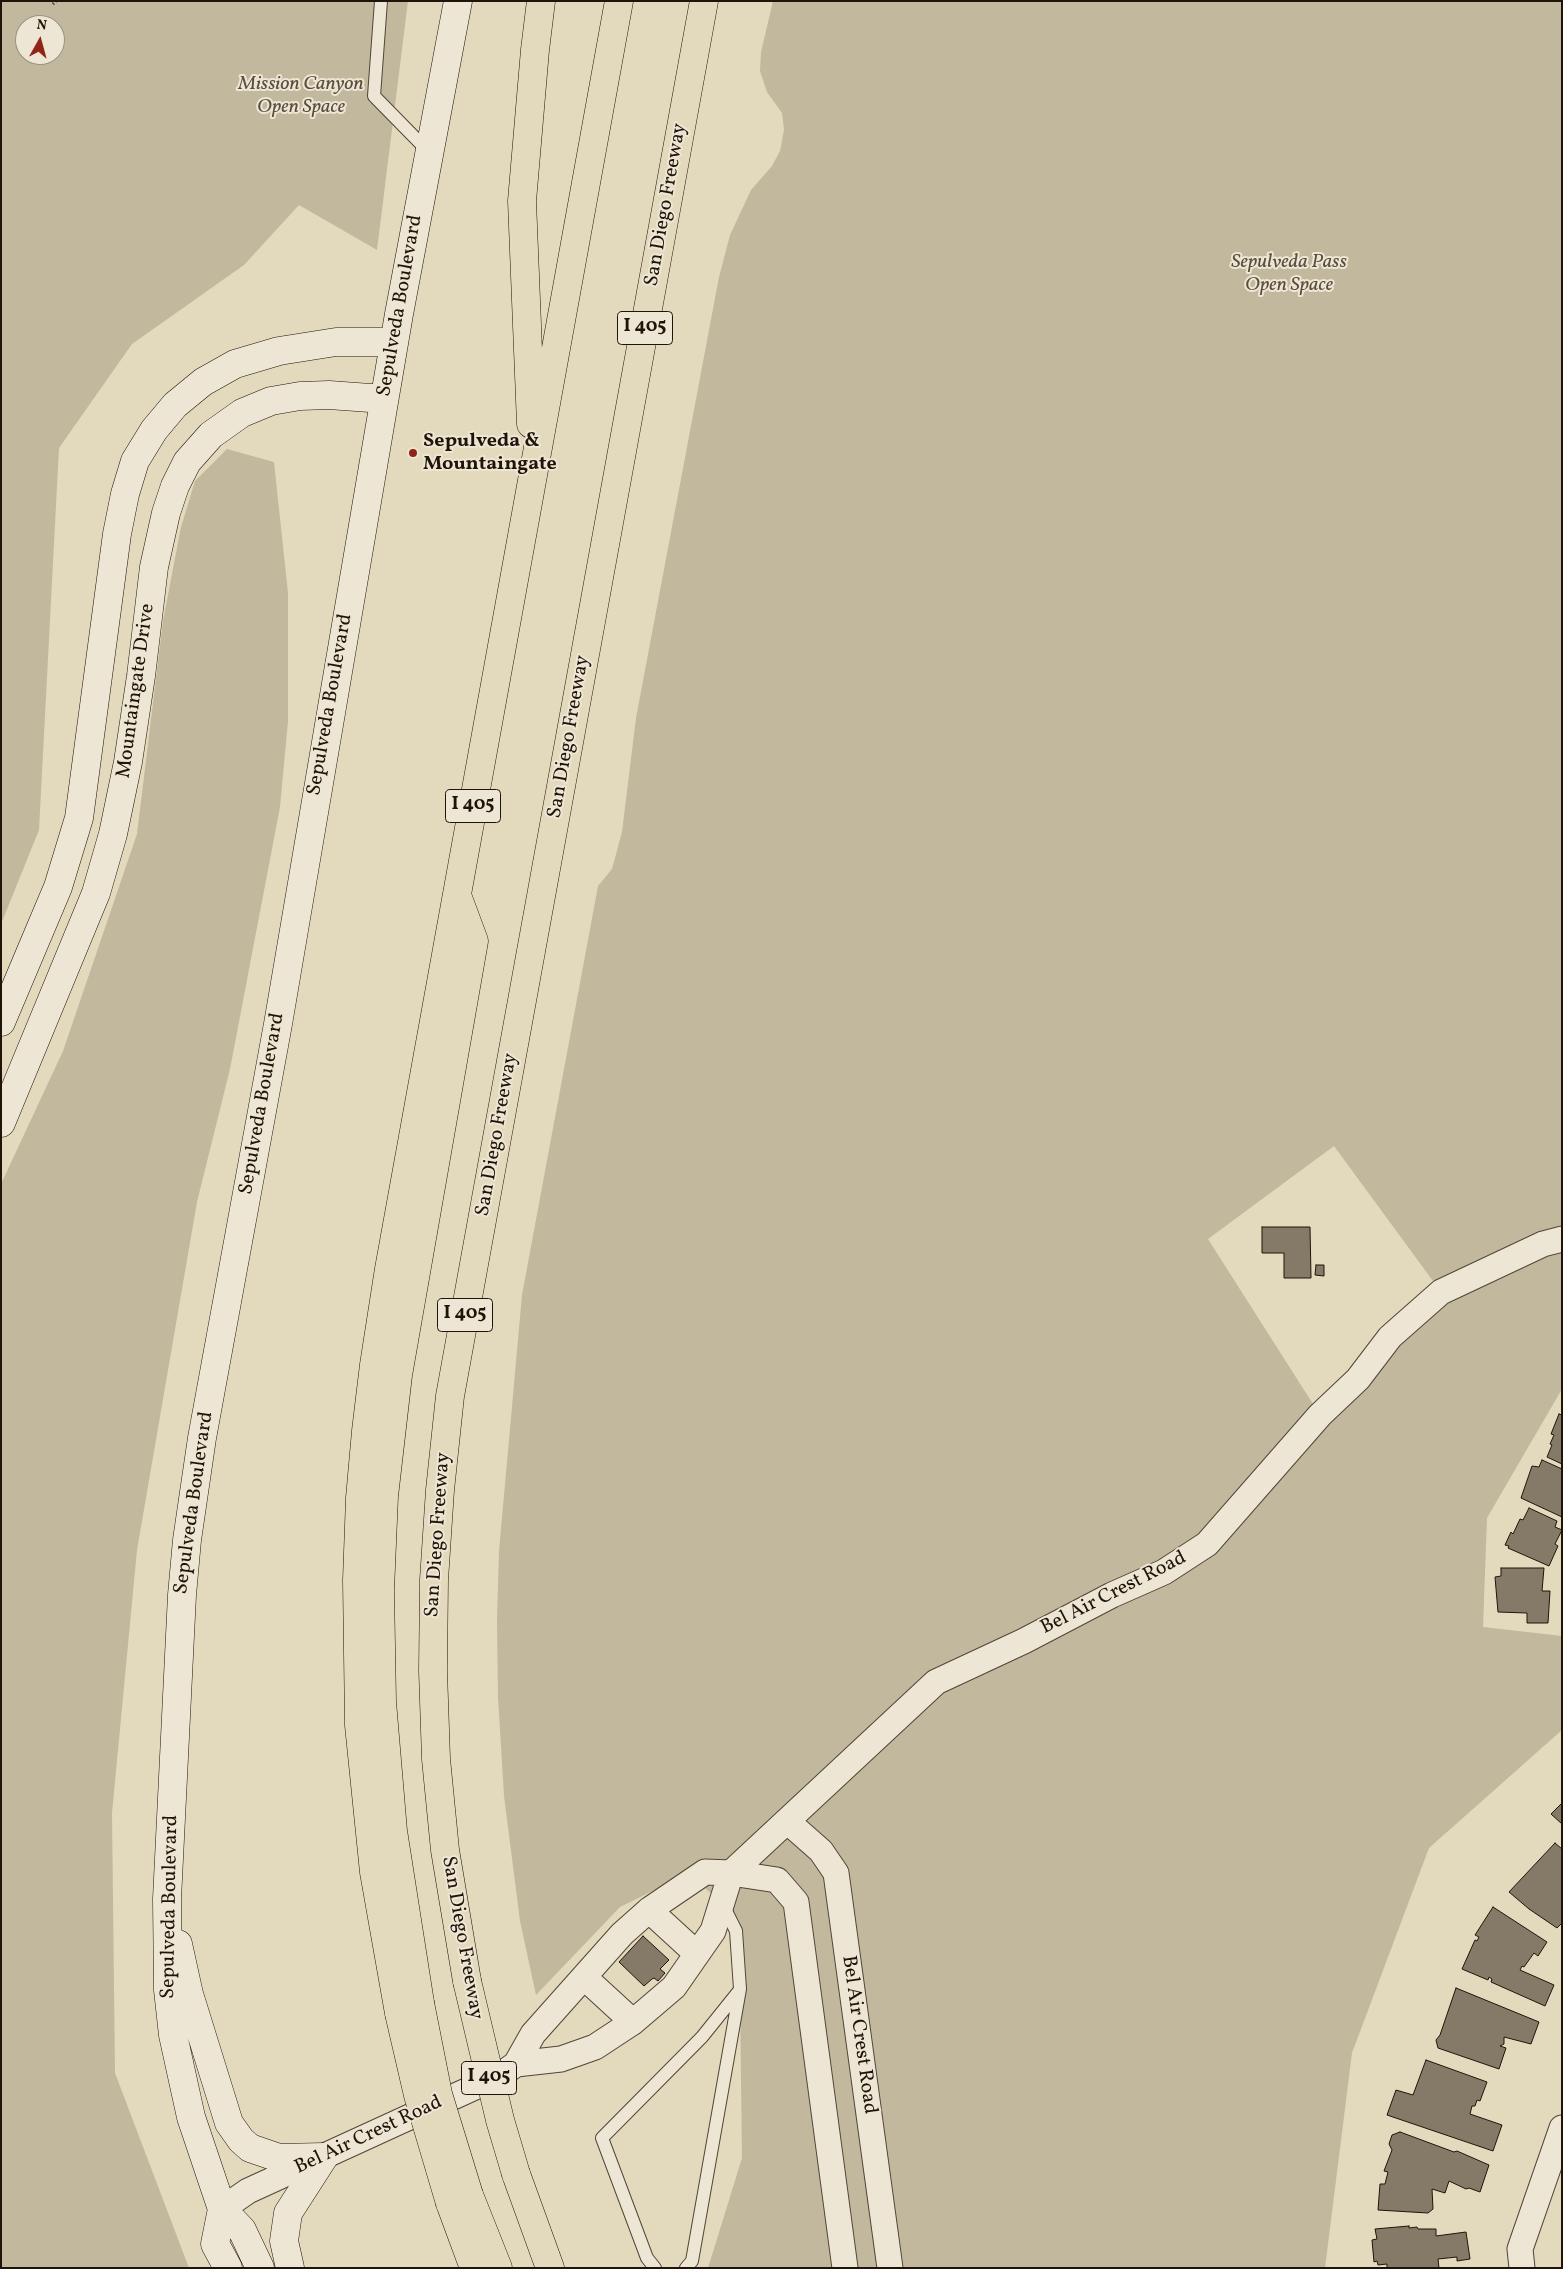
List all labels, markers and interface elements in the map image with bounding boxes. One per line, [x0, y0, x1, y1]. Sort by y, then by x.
north arrow [15, 15, 65, 65]
text: N [36, 16, 48, 36]
park label: Mission Canyon Open Space [238, 73, 364, 120]
street label: San Diego Freeway [641, 122, 693, 288]
street label: Sepulveda Boulevard [373, 213, 429, 399]
park label: Sepulveda Pass Open Space [1231, 251, 1347, 298]
road number: I 405 [618, 312, 672, 344]
place label: Sepulveda & Mountaingate [423, 430, 557, 477]
marker: Sepulveda & Mountaingate [407, 447, 419, 459]
street label: Mountaingate Drive [113, 602, 161, 780]
street label: Sepulveda Boulevard [303, 612, 359, 798]
street label: San Diego Freeway [544, 654, 596, 820]
road number: I 405 [446, 789, 500, 822]
street label: Sepulveda Boulevard [235, 1011, 291, 1197]
street label: San Diego Freeway [472, 1052, 524, 1218]
road number: I 405 [438, 1298, 492, 1332]
street label: Sepulveda Boulevard [170, 1410, 220, 1596]
street label: San Diego Freeway [421, 1452, 457, 1618]
street label: Bel Air Crest Road [1037, 1547, 1191, 1641]
street label: Sepulveda Boulevard [157, 1815, 185, 1999]
street label: San Diego Freeway [435, 1855, 487, 2021]
street label: Bel Air Crest Road [835, 1954, 881, 2116]
road number: I 405 [462, 2062, 516, 2094]
street label: Bel Air Crest Road [291, 2091, 447, 2181]

